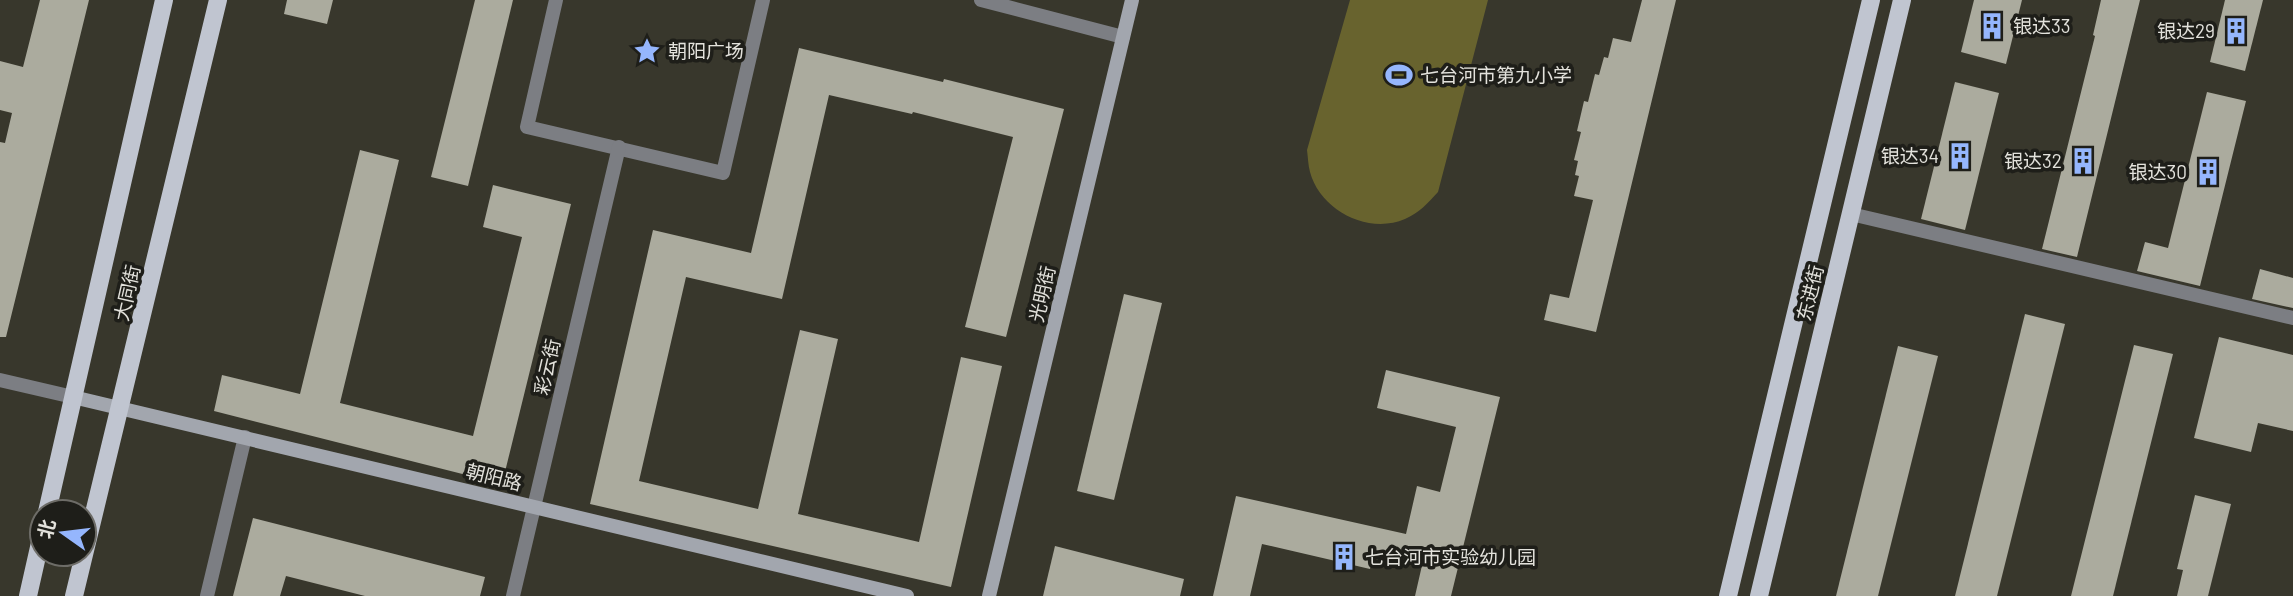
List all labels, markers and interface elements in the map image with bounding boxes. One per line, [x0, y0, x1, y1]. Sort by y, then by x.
building icon: 银达33 [1977, 11, 2007, 41]
place label: 银达33 [2013, 14, 2071, 37]
building icon: 银达29 [2221, 16, 2251, 46]
place label: 银达29 [2157, 19, 2215, 42]
place icon: 朝阳广场 [632, 36, 662, 66]
place label: 朝阳广场 [668, 39, 744, 62]
sports icon: 七台河市第九小学 [1384, 60, 1414, 90]
place label: 七台河市第九小学 [1420, 63, 1572, 86]
building icon: 银达34 [1945, 141, 1975, 171]
place label: 银达34 [1881, 144, 1939, 167]
building icon: 银达32 [2068, 146, 2098, 176]
place label: 银达32 [2004, 149, 2062, 172]
building icon: 银达30 [2193, 157, 2223, 187]
place label: 银达30 [2128, 160, 2187, 183]
street label: 东进街 [1791, 262, 1828, 323]
street label: 大同街 [109, 263, 144, 323]
street label: 光明街 [1024, 264, 1059, 324]
street label: 彩云街 [529, 337, 564, 397]
street label: 朝阳路 [464, 458, 525, 495]
north arrow [28, 498, 98, 568]
text: 北 [33, 517, 59, 541]
building icon: 七台河市实验幼儿园 [1329, 542, 1359, 572]
place label: 七台河市实验幼儿园 [1365, 545, 1536, 568]

